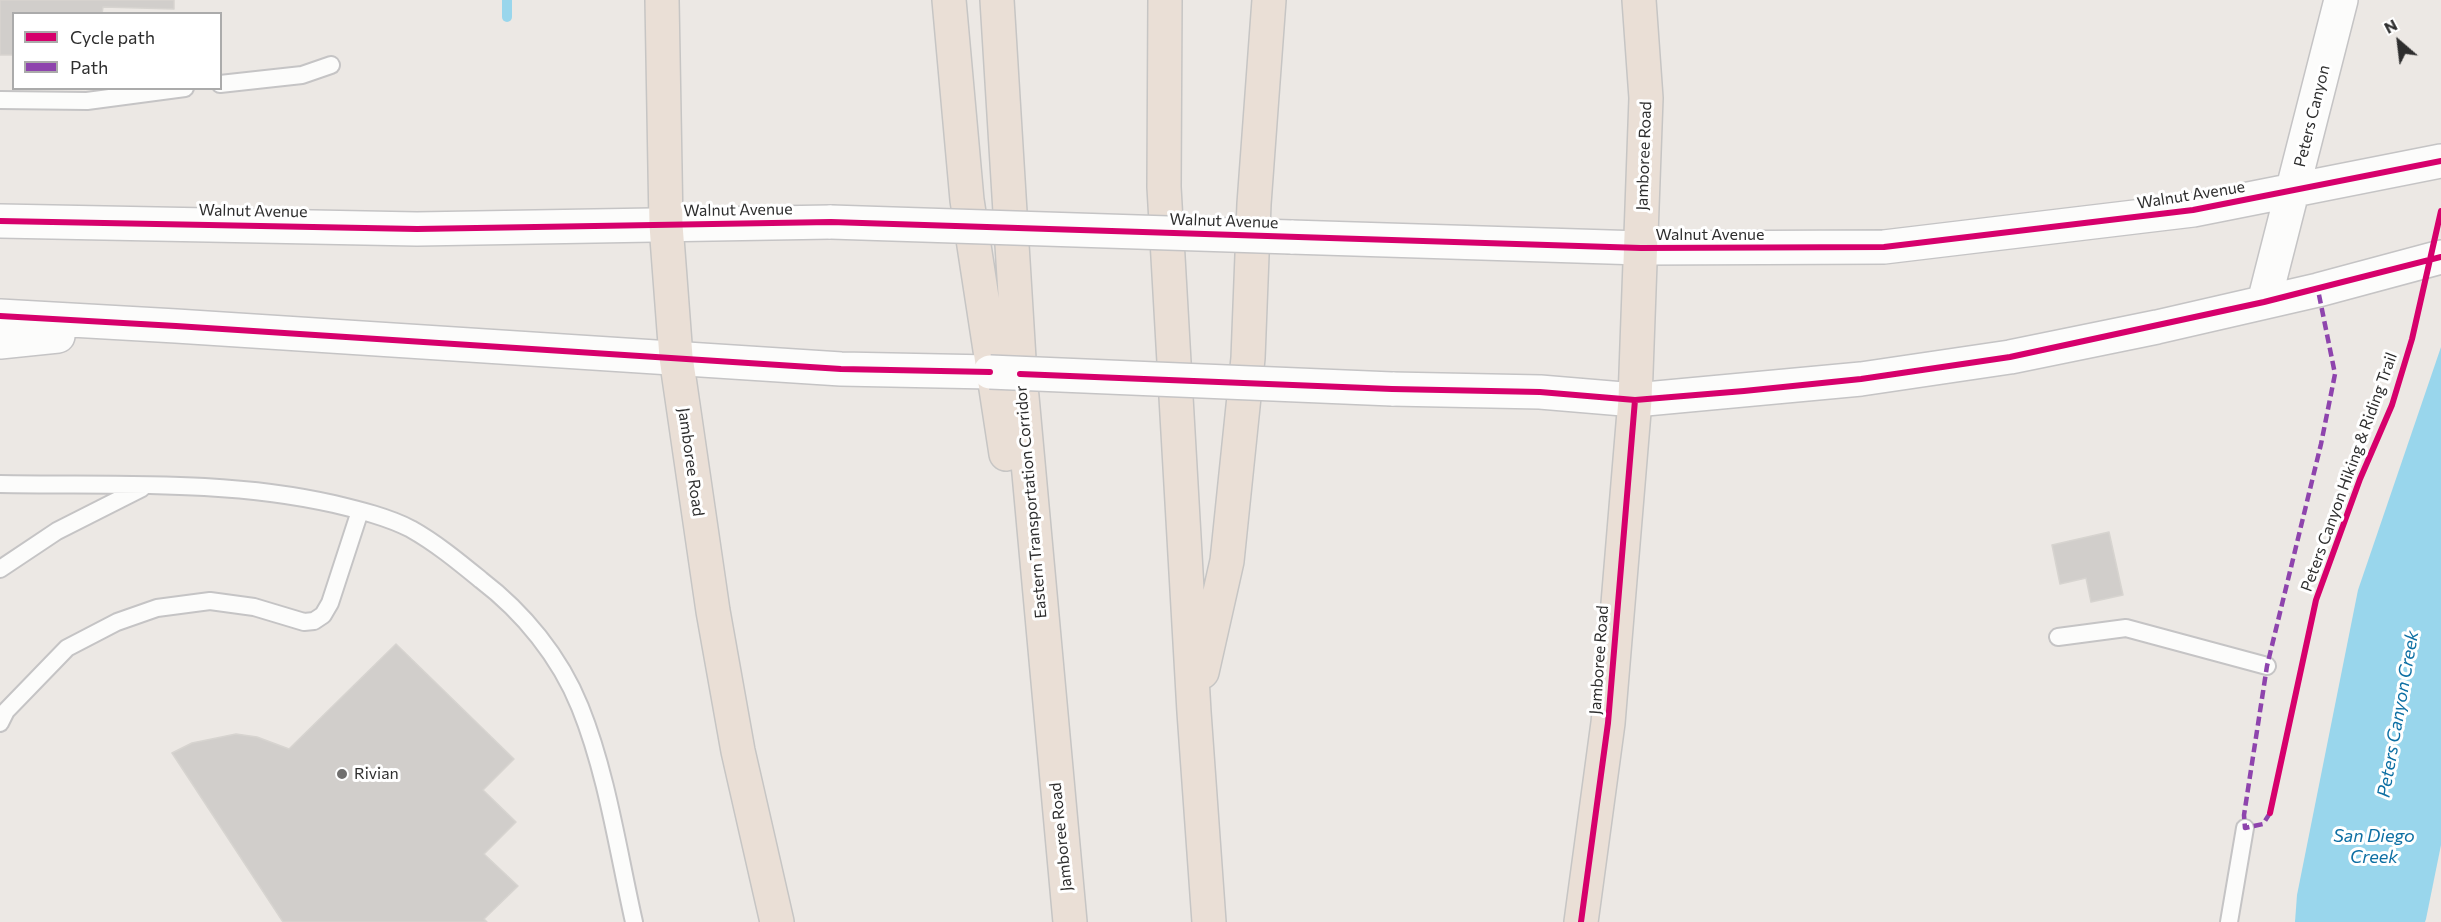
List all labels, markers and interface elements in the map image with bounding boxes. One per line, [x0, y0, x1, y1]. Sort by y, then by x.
legend [12, 12, 222, 90]
north arrow [2369, 12, 2429, 72]
text: N [2381, 14, 2400, 37]
text: Cycle path [70, 26, 155, 48]
text: Path [70, 56, 108, 78]
street label: Peters Canyon [2290, 63, 2334, 169]
street label: Jamboree Road [1632, 101, 1656, 211]
street label: Walnut Avenue [2136, 177, 2246, 213]
street label: Walnut Avenue [683, 199, 793, 221]
street label: Walnut Avenue [198, 200, 308, 222]
street label: Walnut Avenue [1169, 210, 1279, 232]
street label: Walnut Avenue [1656, 225, 1764, 245]
street label: Peters Canyon Hiking & Riding Trail [2297, 350, 2401, 594]
street label: Eastern Transportation Corridor [1011, 385, 1051, 619]
street label: Jamboree Road [674, 406, 708, 518]
street label: Jamboree Road [1586, 605, 1612, 715]
water label: Peters Canyon Creek [2373, 629, 2423, 799]
place label: Rivian [354, 764, 399, 784]
marker: Rivian [335, 767, 349, 781]
street label: Jamboree Road [1046, 782, 1076, 892]
water label: San Diego Creek [2333, 825, 2415, 868]

